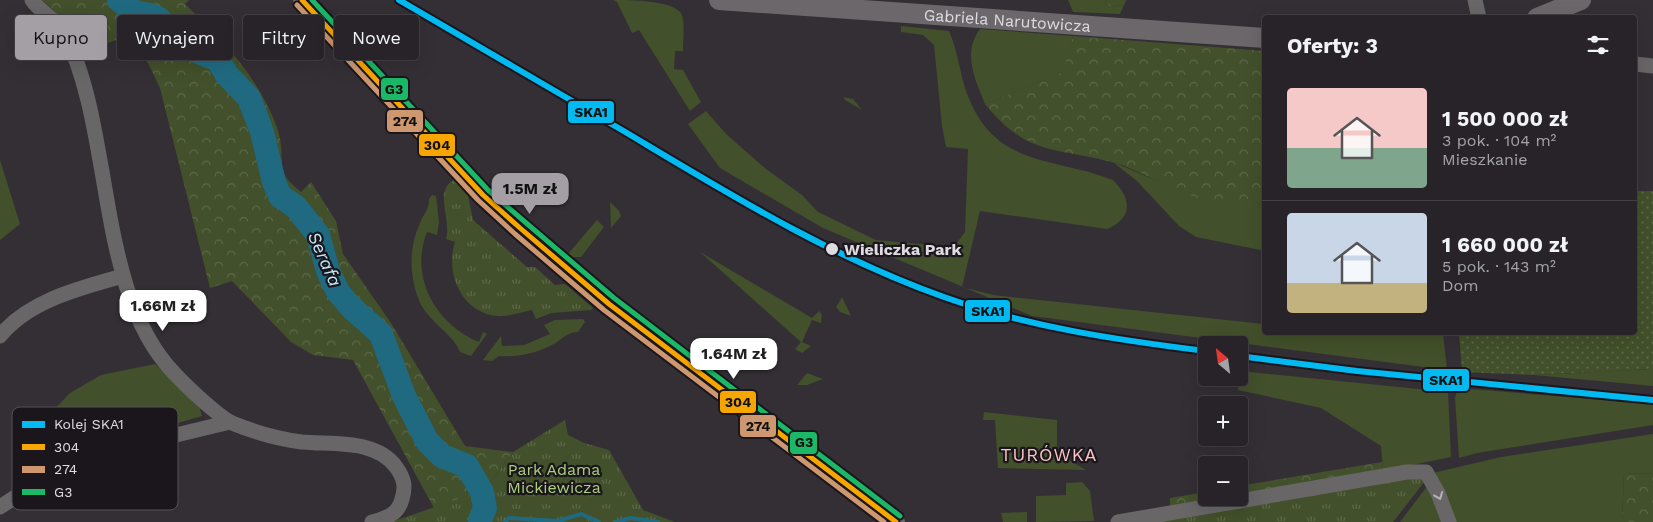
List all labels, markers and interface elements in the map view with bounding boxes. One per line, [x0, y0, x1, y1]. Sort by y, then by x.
street label: Gabriela Narutowicza [923, 5, 1091, 35]
chip: Kupno [15, 15, 107, 60]
chip: Wynajem [117, 15, 233, 60]
chip: Filtry [243, 15, 324, 60]
chip: Nowe [334, 15, 419, 60]
icon: filters [1584, 31, 1612, 59]
text: Oferty: 3 [1287, 33, 1378, 58]
line badge: G3 [380, 77, 409, 101]
text: G3 [385, 81, 403, 97]
line badge: SKA1 [567, 100, 615, 124]
text: SKA1 [574, 104, 608, 120]
text: 1 500 000 zł [1442, 106, 1568, 131]
icon: home [1327, 108, 1387, 168]
line badge: 274 [386, 109, 424, 133]
text: 274 [393, 113, 417, 129]
text: 3 pok. · 104 m² [1442, 131, 1556, 150]
line badge: 304 [418, 133, 456, 157]
text: 304 [424, 137, 450, 153]
text: Mieszkanie [1442, 150, 1528, 169]
pin: 1.5M zł [484, 172, 576, 215]
text: 1.5M zł [503, 179, 557, 198]
water label: Serafa [304, 228, 346, 290]
text: 1 660 000 zł [1442, 232, 1568, 257]
icon: home [1327, 233, 1387, 293]
place label: Wieliczka Park [844, 240, 962, 259]
marker: Wieliczka Park [824, 241, 840, 257]
text: 5 pok. · 143 m² [1442, 257, 1556, 276]
text: Dom [1442, 276, 1478, 295]
pin: 1.66M zł [111, 290, 215, 332]
text: 1.66M zł [131, 296, 195, 315]
line badge: SKA1 [964, 299, 1011, 323]
text: SKA1 [971, 303, 1005, 319]
north arrow [1198, 336, 1248, 386]
map controls [1198, 336, 1248, 506]
pin: 1.64M zł [682, 338, 786, 380]
text: 1.64M zł [701, 344, 767, 363]
line badge: SKA1 [1422, 368, 1470, 392]
text: SKA1 [1429, 372, 1463, 388]
line badge: 304 [719, 390, 757, 414]
text: 304 [725, 394, 751, 410]
button: + [1198, 396, 1248, 446]
legend [12, 407, 178, 510]
line badge: 274 [739, 414, 777, 438]
text: Kolej SKA1 [54, 416, 124, 432]
text: 274 [746, 418, 770, 434]
line badge: G3 [789, 431, 818, 455]
text: G3 [795, 434, 813, 450]
text: 304 [54, 439, 79, 455]
district label: TURÓWKA [1001, 444, 1097, 465]
button: − [1198, 456, 1248, 506]
park label: Park Adama Mickiewicza [507, 460, 601, 497]
text: 274 [54, 461, 77, 477]
text: G3 [54, 484, 72, 500]
one-way arrow [1432, 491, 1443, 500]

